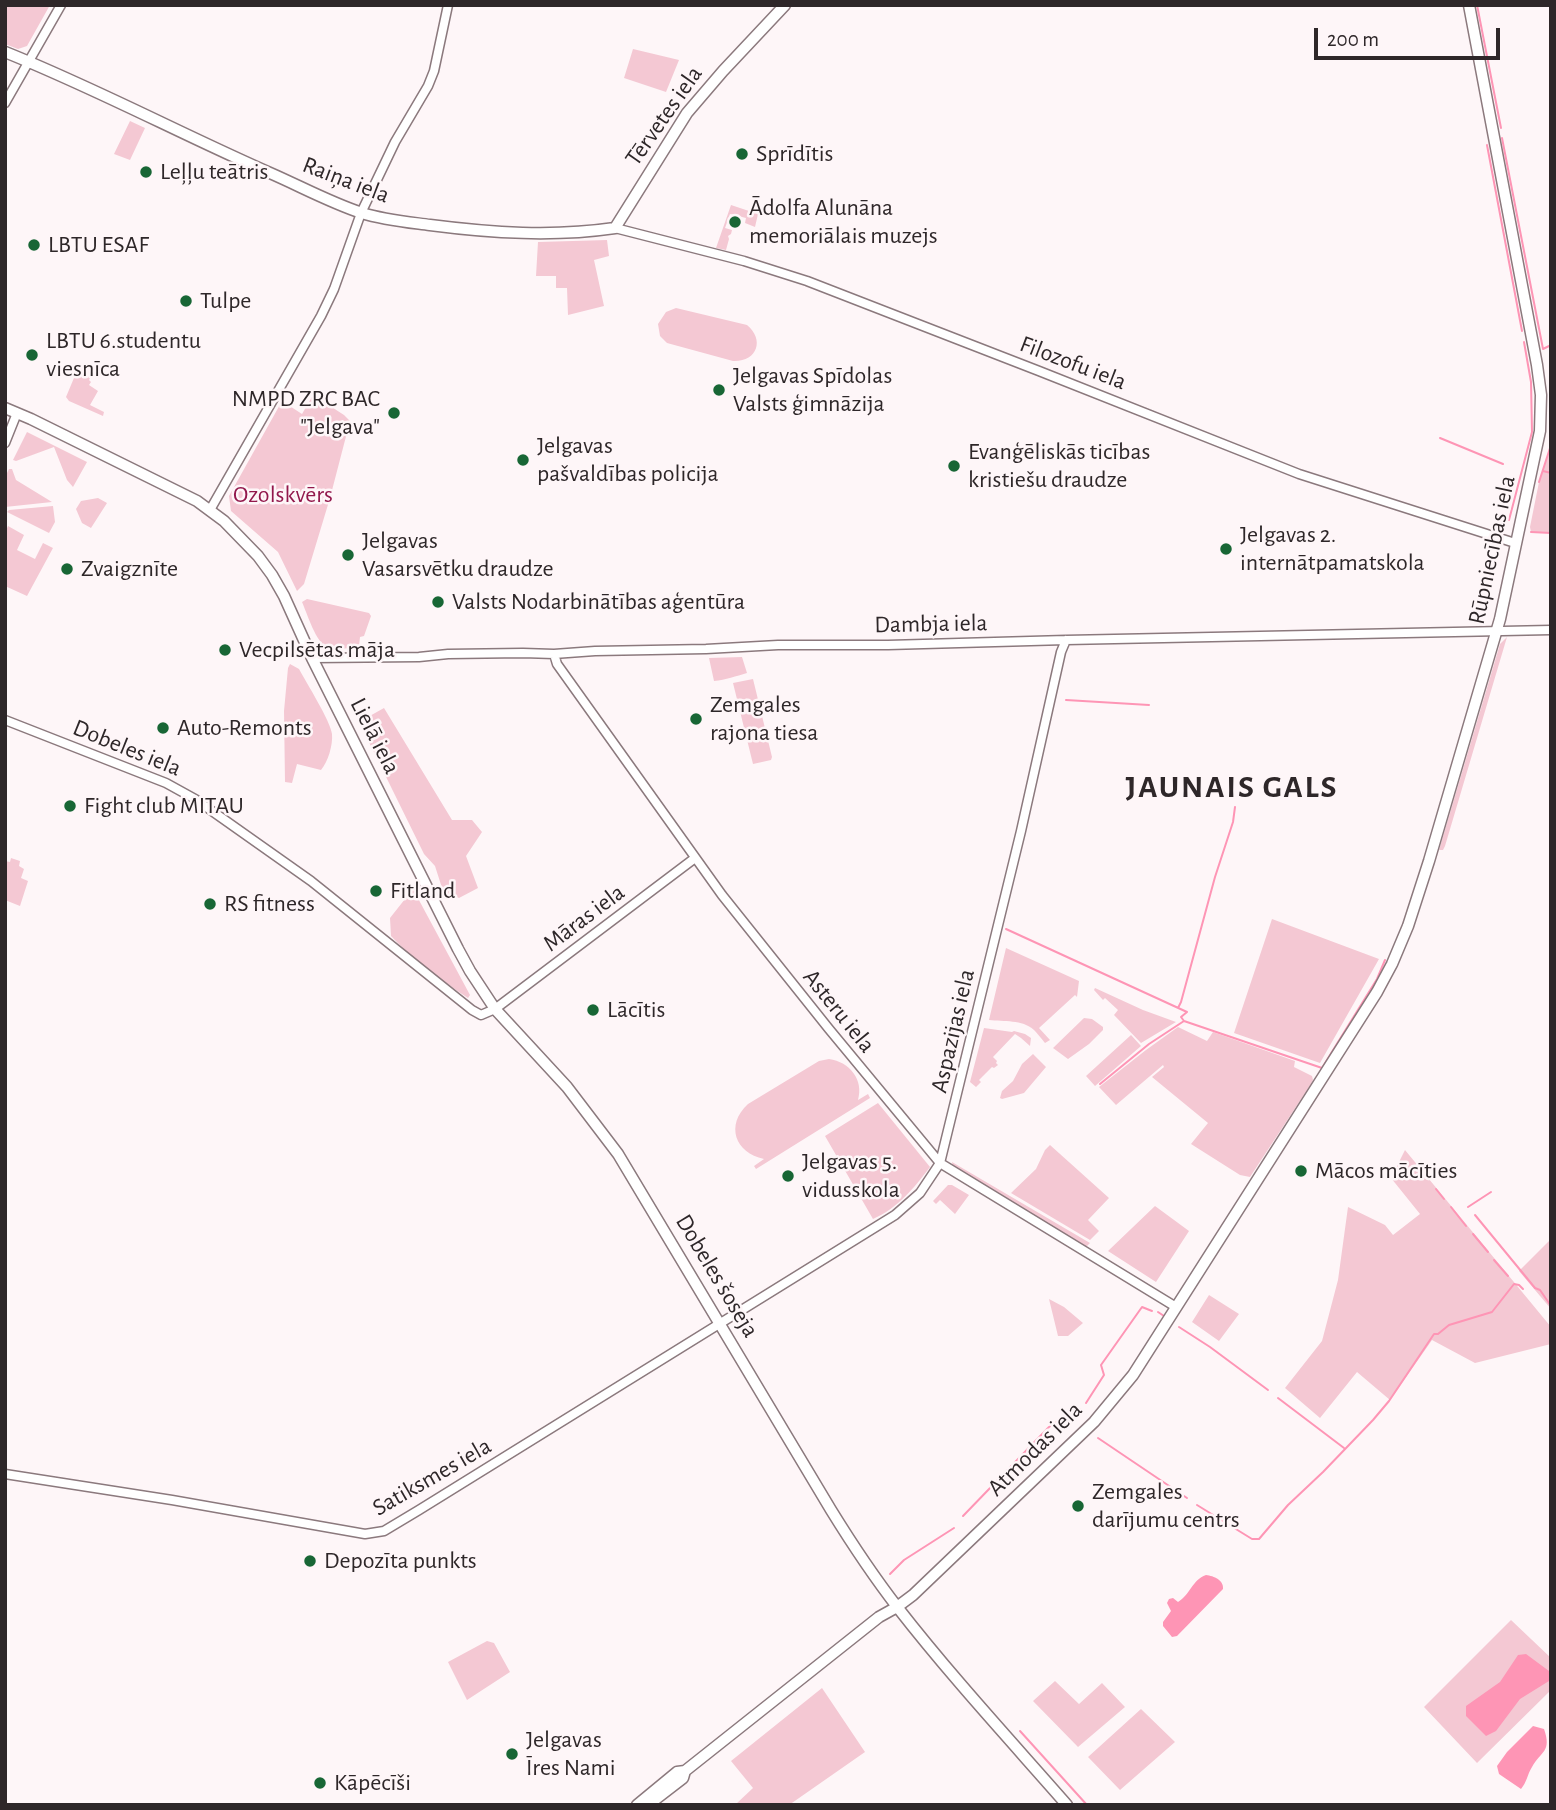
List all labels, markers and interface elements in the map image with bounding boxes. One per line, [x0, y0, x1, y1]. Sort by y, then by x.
scale bar [1318, 14, 1504, 58]
text: 200 m [1327, 29, 1379, 50]
street label: Tērvetes iela [619, 61, 709, 171]
place label: Sprīdītis [756, 140, 833, 168]
marker: Sprīdītis [734, 146, 750, 162]
street label: Raiņa iela [298, 150, 394, 210]
place label: Leļļu teātris [160, 158, 268, 186]
marker: Leļļu teātris [138, 164, 154, 180]
place label: Ādolfa Alunāna memoriālais muzejs [749, 194, 938, 250]
marker: Ādolfa Alunāna memoriālais muzejs [727, 214, 743, 230]
place label: LBTU ESAF [48, 231, 149, 259]
marker: LBTU ESAF [26, 237, 42, 253]
place label: Tulpe [200, 287, 251, 315]
marker: Tulpe [178, 293, 194, 309]
place label: LBTU 6.studentu viesnīca [46, 327, 201, 383]
street label: Filozofu iela [1016, 330, 1130, 396]
marker: LBTU 6.studentu viesnīca [24, 347, 40, 363]
place label: Jelgavas Spīdolas Valsts ģimnāzija [733, 362, 892, 418]
marker: Jelgavas Spīdolas Valsts ģimnāzija [711, 382, 727, 398]
place label: NMPD ZRC BAC "Jelgava" [232, 385, 380, 441]
marker: NMPD ZRC BAC "Jelgava" [386, 405, 402, 421]
place label: Jelgavas pašvaldības policija [537, 432, 719, 488]
place label: Evanģēliskās ticības kristiešu draudze [968, 438, 1150, 494]
marker: Jelgavas pašvaldības policija [515, 452, 531, 468]
marker: Evanģēliskās ticības kristiešu draudze [946, 458, 962, 474]
street label: Rūpniecības iela [1462, 473, 1522, 627]
park label: Ozolskvērs [233, 481, 333, 509]
place label: Jelgavas 2. internātpamatskola [1240, 521, 1425, 577]
place label: Jelgavas Vasarsvētku draudze [362, 527, 554, 583]
marker: Jelgavas 2. internātpamatskola [1218, 541, 1234, 557]
marker: Jelgavas Vasarsvētku draudze [340, 547, 356, 563]
place label: Zvaigznīte [81, 555, 178, 583]
marker: Zvaigznīte [59, 561, 75, 577]
place label: Valsts Nodarbinātības aģentūra [452, 588, 745, 616]
marker: Valsts Nodarbinātības aģentūra [430, 594, 446, 610]
street label: Dambja iela [874, 609, 988, 639]
place label: Vecpilsētas māja [239, 636, 395, 664]
marker: Vecpilsētas māja [217, 642, 233, 658]
place label: Zemgales rajona tiesa [710, 691, 818, 747]
street label: Lielā iela [344, 693, 406, 779]
marker: Zemgales rajona tiesa [688, 711, 704, 727]
street label: Dobeles iela [69, 713, 185, 783]
place label: Auto-Remonts [177, 714, 312, 742]
marker: Auto-Remonts [155, 720, 171, 736]
district label: JAUNAIS GALS [1127, 768, 1337, 806]
place label: Fight club MITAU [84, 792, 244, 820]
marker: Fight club MITAU [62, 798, 78, 814]
place label: Fitland [390, 877, 455, 905]
street label: Māras iela [537, 878, 631, 958]
marker: Fitland [368, 883, 384, 899]
place label: RS fitness [224, 890, 315, 918]
marker: RS fitness [202, 896, 218, 912]
street label: Asteru iela [797, 963, 881, 1059]
street label: Aspazijas iela [925, 966, 981, 1096]
place label: Lācītis [607, 996, 665, 1024]
marker: Lācītis [585, 1002, 601, 1018]
place label: Jelgavas 5. vidusskola [802, 1148, 900, 1204]
place label: Mācos mācīties [1315, 1157, 1457, 1185]
marker: Mācos mācīties [1293, 1163, 1309, 1179]
marker: Jelgavas 5. vidusskola [780, 1168, 796, 1184]
street label: Dobeles šoseja [669, 1209, 765, 1343]
street label: Atmodas iela [982, 1396, 1088, 1502]
street label: Satiksmes iela [368, 1431, 496, 1523]
place label: Zemgales darījumu centrs [1092, 1478, 1240, 1534]
marker: Zemgales darījumu centrs [1070, 1498, 1086, 1514]
place label: Depozīta punkts [324, 1547, 477, 1575]
marker: Depozīta punkts [302, 1553, 318, 1569]
place label: Jelgavas Īres Nami [526, 1726, 616, 1782]
marker: Jelgavas Īres Nami [504, 1746, 520, 1762]
place label: Kāpēcīši [334, 1769, 411, 1797]
marker: Kāpēcīši [312, 1775, 328, 1791]

